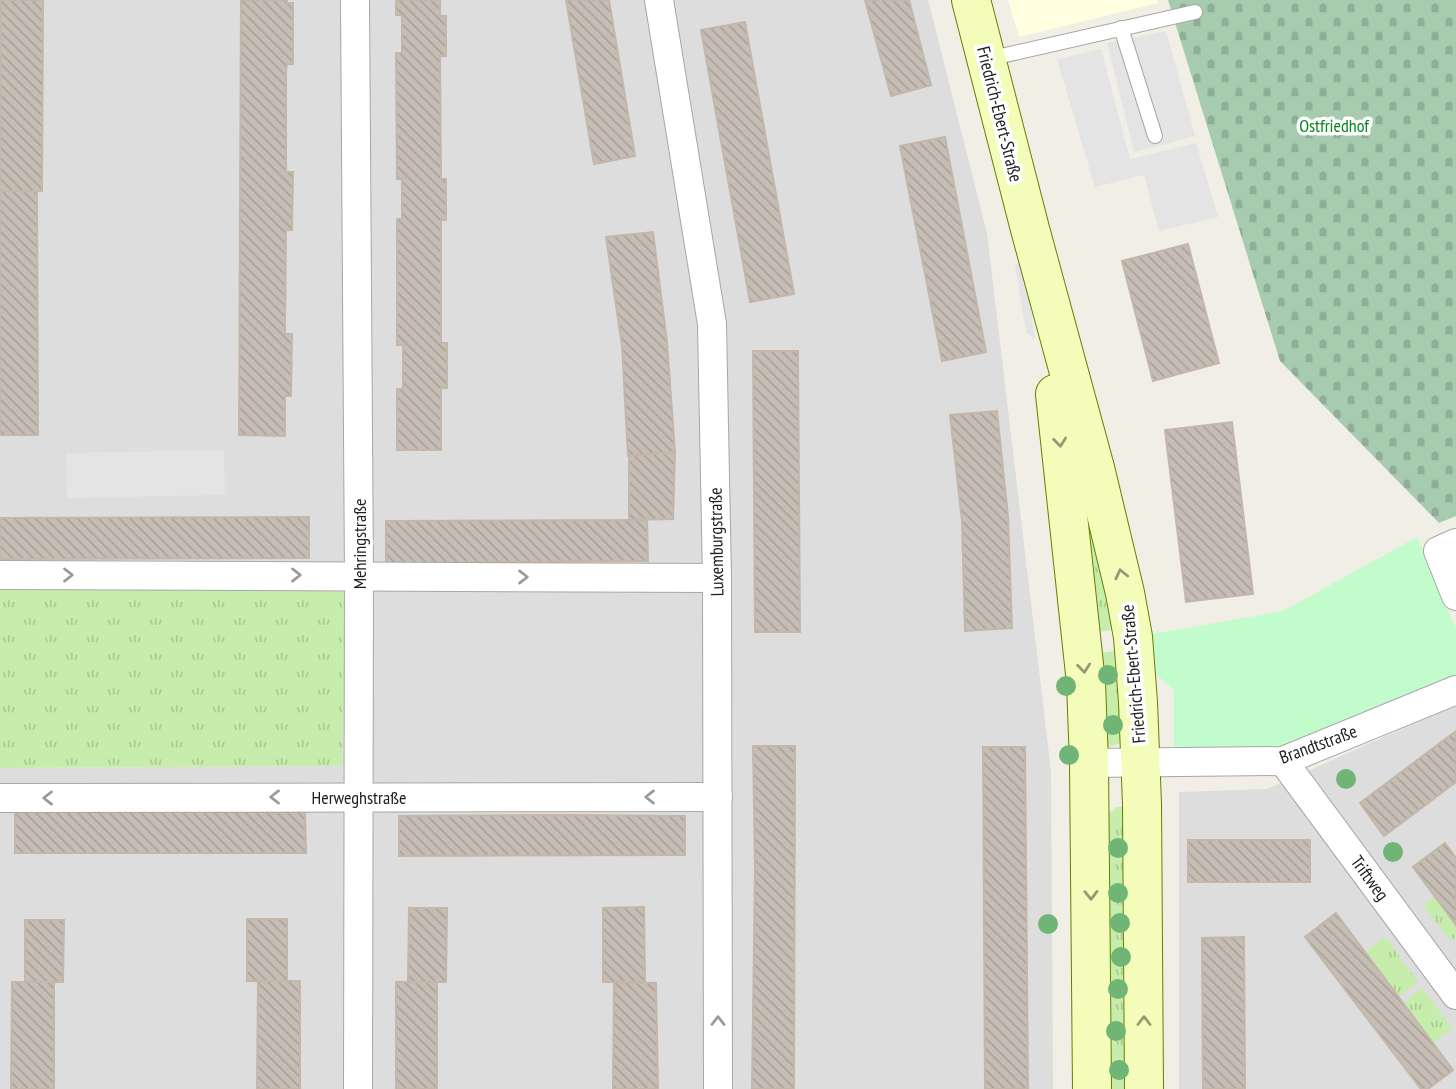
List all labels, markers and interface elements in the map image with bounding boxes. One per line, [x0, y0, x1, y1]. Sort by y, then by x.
street label: Friedrich-Ebert-Straße [972, 44, 1028, 184]
park label: Ostfriedhof [1299, 114, 1370, 137]
one-way arrow [1052, 437, 1067, 448]
street label: Luxemburgstraße [704, 487, 728, 597]
street label: Mehringstraße [348, 499, 371, 589]
one-way arrow [63, 567, 74, 583]
one-way arrow [290, 568, 301, 583]
one-way arrow [1114, 568, 1129, 580]
one-way arrow [518, 569, 529, 585]
street label: Friedrich-Ebert-Straße [1115, 604, 1151, 744]
one-way arrow [1077, 662, 1092, 674]
street label: Brandtstraße [1276, 719, 1360, 769]
street label: Herweghstraße [312, 786, 406, 809]
one-way arrow [270, 789, 280, 805]
one-way arrow [644, 789, 655, 805]
one-way arrow [42, 790, 53, 806]
street label: Triftweg [1346, 851, 1394, 905]
one-way arrow [1083, 891, 1099, 901]
one-way arrow [710, 1015, 726, 1026]
one-way arrow [1136, 1015, 1152, 1026]

